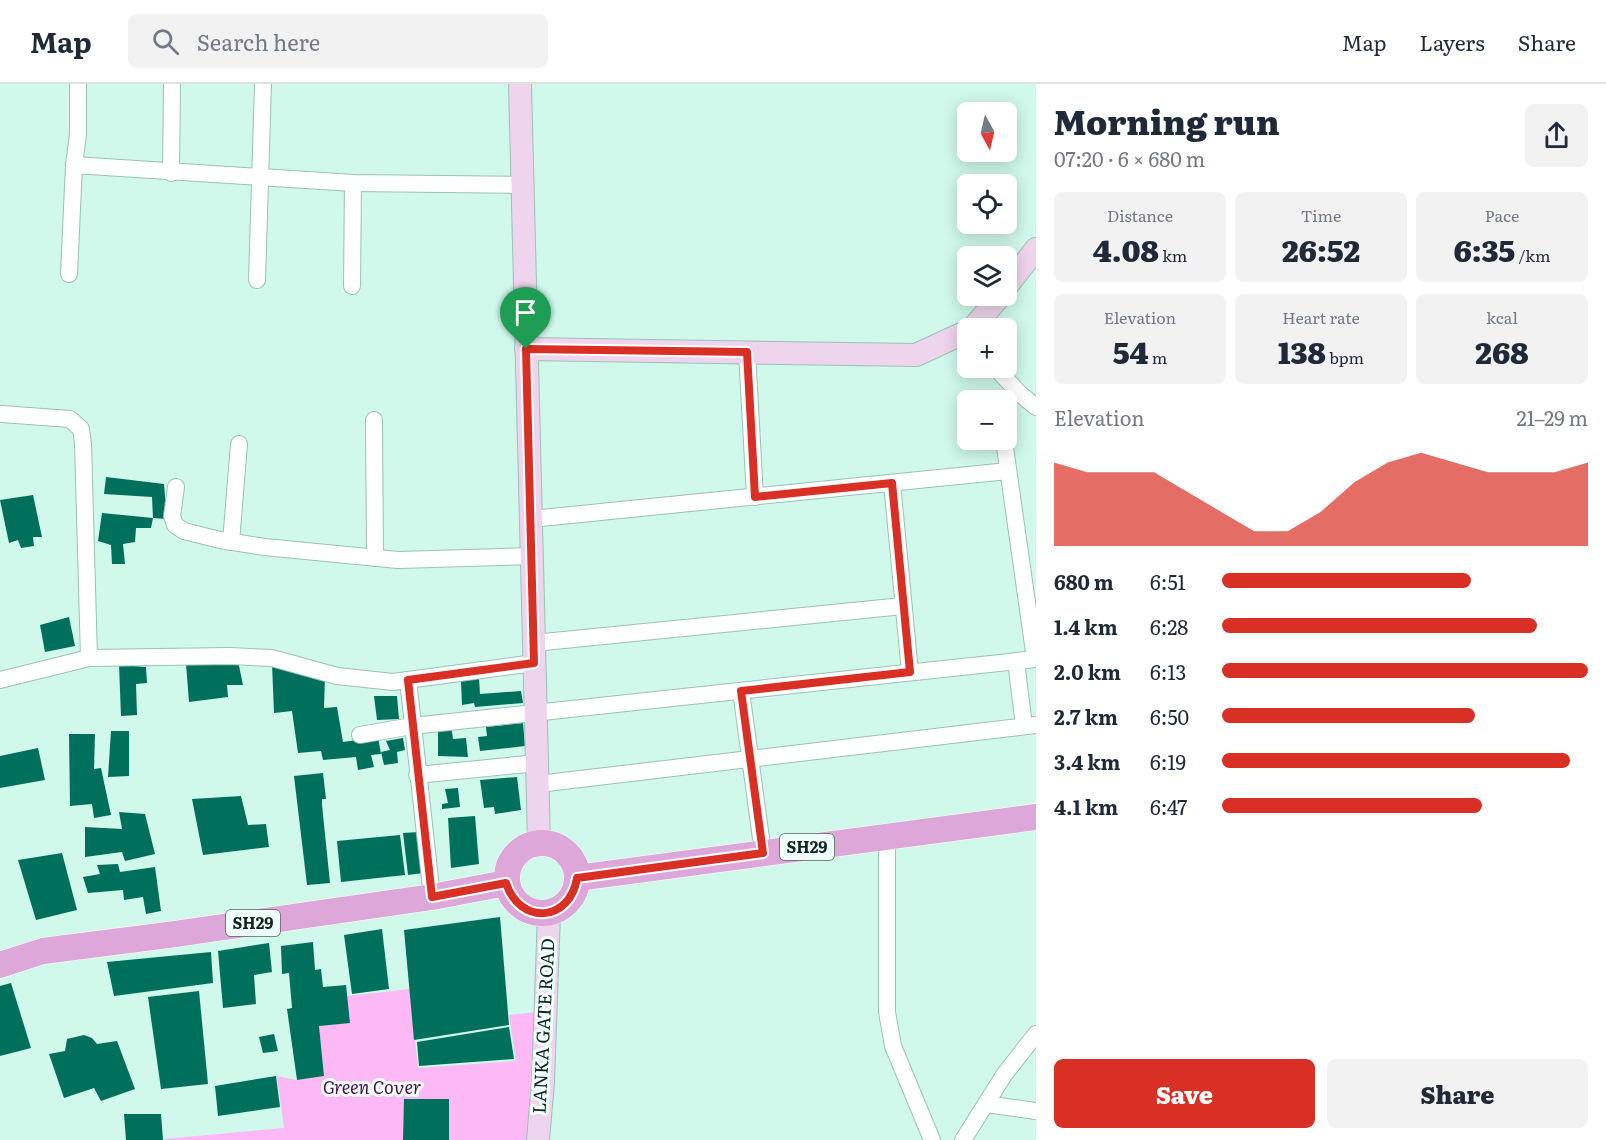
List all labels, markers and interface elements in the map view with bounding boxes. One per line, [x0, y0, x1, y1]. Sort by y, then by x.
search box [128, 14, 548, 68]
text: Map [30, 20, 92, 62]
icon: search [149, 25, 182, 58]
text: Search here [197, 25, 320, 58]
text: Map [1342, 26, 1387, 57]
text: Layers [1420, 26, 1485, 57]
text: Share [1518, 26, 1576, 57]
text: Morning run [1054, 96, 1280, 145]
north arrow [957, 102, 1017, 162]
map controls [957, 102, 1017, 450]
button: share [1525, 104, 1588, 167]
text: 07:20 · 6 × 680 m [1054, 143, 1205, 173]
button: locate [957, 174, 1017, 234]
text: Distance [1107, 203, 1173, 227]
text: Time [1301, 203, 1341, 227]
text: Pace [1485, 203, 1519, 227]
text: 4.08 [1093, 227, 1159, 271]
text: 26:52 [1282, 227, 1360, 271]
text: 6:35 [1453, 227, 1515, 271]
text: km [1159, 243, 1187, 267]
text: /km [1515, 243, 1551, 267]
button: layers [957, 246, 1017, 306]
pin [500, 287, 551, 349]
icon: arrive [509, 296, 542, 329]
text: Elevation [1104, 305, 1176, 329]
text: Heart rate [1282, 305, 1360, 329]
text: kcal [1486, 305, 1518, 329]
button: + [957, 318, 1017, 378]
text: 54 [1113, 329, 1149, 373]
text: 138 [1278, 329, 1326, 373]
text: 268 [1475, 329, 1529, 373]
text: m [1149, 345, 1167, 369]
text: bpm [1326, 345, 1364, 369]
button: − [957, 390, 1017, 450]
text: Elevation [1054, 402, 1144, 432]
text: 21–29 m [1517, 402, 1588, 432]
text: 680 m [1054, 566, 1114, 596]
text: 6:51 [1150, 566, 1186, 596]
text: 1.4 km [1054, 611, 1118, 641]
text: 6:28 [1150, 611, 1188, 641]
text: 2.0 km [1054, 656, 1121, 686]
text: 6:13 [1150, 656, 1186, 686]
text: 2.7 km [1054, 701, 1118, 731]
text: 6:50 [1150, 701, 1189, 731]
text: 3.4 km [1054, 746, 1121, 776]
text: 6:19 [1150, 746, 1186, 776]
text: 4.1 km [1054, 791, 1118, 821]
text: 6:47 [1150, 791, 1187, 821]
road number: SH29 [780, 834, 834, 860]
road number: SH29 [226, 910, 280, 936]
street label: LANKA GATE ROAD [524, 938, 561, 1114]
button: Save [1054, 1059, 1315, 1128]
button: Share [1327, 1059, 1588, 1128]
park label: Green Cover [323, 1073, 421, 1100]

